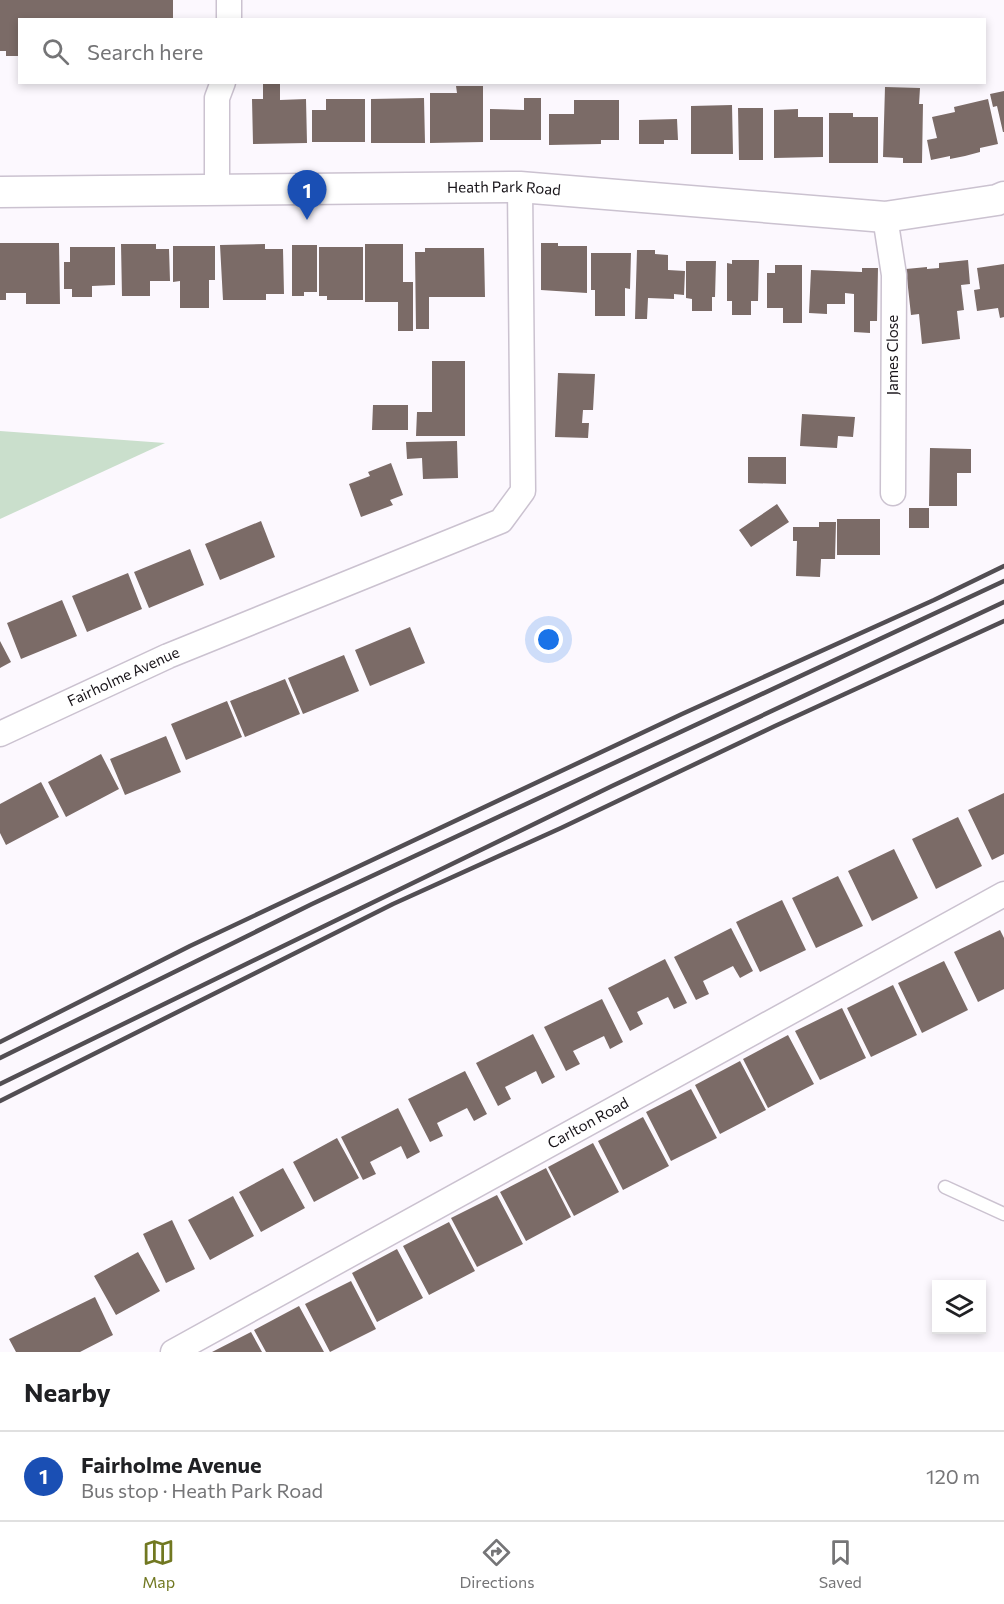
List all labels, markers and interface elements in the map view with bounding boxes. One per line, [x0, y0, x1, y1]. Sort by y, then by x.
search box [18, 18, 986, 84]
icon: search [39, 35, 72, 68]
text: Search here [87, 38, 203, 65]
pin: 1 [288, 170, 326, 220]
street label: Heath Park Road [447, 177, 562, 198]
street label: James Close [883, 315, 901, 395]
your location [534, 625, 563, 654]
street label: Fairholme Avenue [64, 642, 182, 710]
street label: Carlton Road [544, 1093, 631, 1152]
map controls [932, 1280, 986, 1334]
button: layers [932, 1280, 986, 1334]
text: Nearby [24, 1376, 111, 1407]
text: Fairholme Avenue [81, 1451, 262, 1478]
text: 1 [39, 1464, 48, 1488]
text: 120 m [926, 1464, 980, 1488]
text: Bus stop · Heath Park Road [81, 1478, 323, 1502]
tab: Map [142, 1536, 175, 1591]
tab: Directions [459, 1536, 534, 1591]
tab: Saved [819, 1536, 862, 1591]

